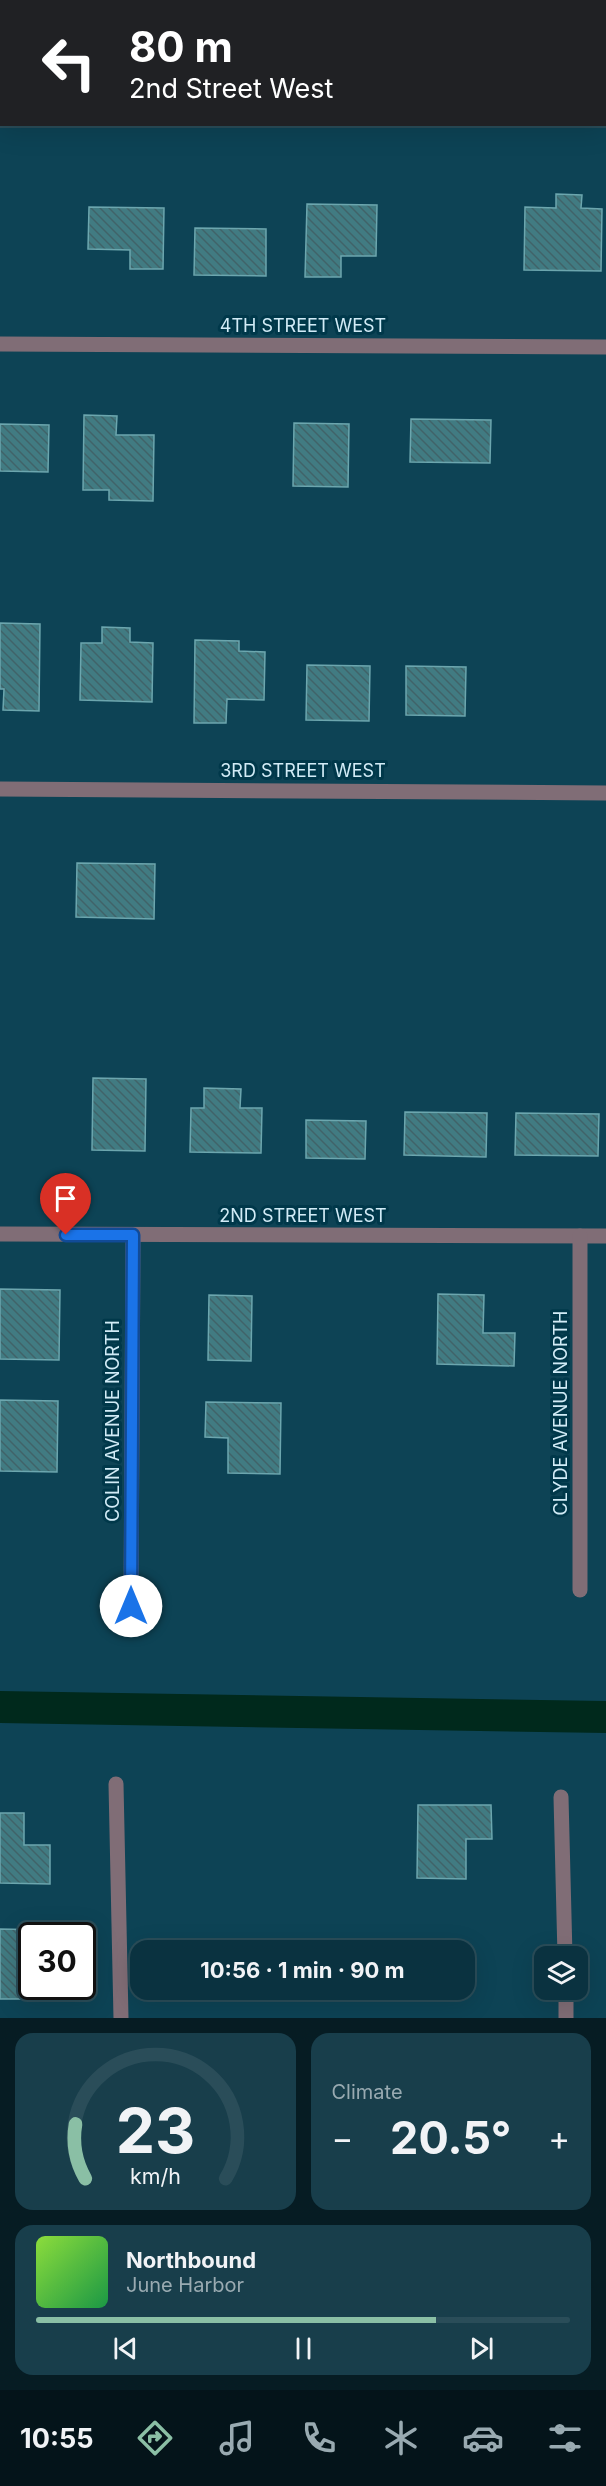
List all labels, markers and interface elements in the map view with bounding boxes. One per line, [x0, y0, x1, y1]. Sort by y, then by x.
text: 80 m [129, 21, 233, 72]
icon: left [30, 24, 108, 102]
text: 2nd Street West [129, 72, 333, 105]
street label: 4TH STREET WEST [220, 315, 386, 336]
street label: 3RD STREET WEST [220, 760, 386, 781]
pin [40, 1173, 91, 1235]
icon: arrive [49, 1182, 82, 1215]
street label: 2ND STREET WEST [219, 1205, 387, 1226]
street label: CLYDE AVENUE NORTH [550, 1311, 571, 1515]
street label: COLIN AVENUE NORTH [102, 1320, 123, 1522]
position arrow [99, 1574, 163, 1638]
speed limit sign: 30 [18, 1922, 96, 2000]
map controls [534, 1946, 588, 2000]
button: layers [534, 1946, 588, 2000]
text: 10:56 · 1 min · 90 m [200, 1957, 405, 1983]
text: Climate [332, 2080, 403, 2104]
text: 23 [115, 2093, 195, 2168]
text: 20.5° [390, 2110, 511, 2165]
text: − [332, 2118, 353, 2158]
text: + [548, 2118, 570, 2158]
text: km/h [130, 2163, 181, 2189]
text: Northbound [126, 2247, 256, 2273]
text: June Harbor [126, 2273, 244, 2297]
icon: previous [109, 2332, 142, 2365]
icon: pause [287, 2332, 320, 2365]
icon: next [465, 2332, 498, 2365]
icon: directions [134, 2417, 176, 2459]
icon: music [216, 2417, 258, 2459]
icon: phone [298, 2417, 340, 2459]
icon: climate [380, 2417, 422, 2459]
icon: car [462, 2417, 504, 2459]
icon: filters [544, 2417, 586, 2459]
text: 10:55 [20, 2422, 93, 2455]

